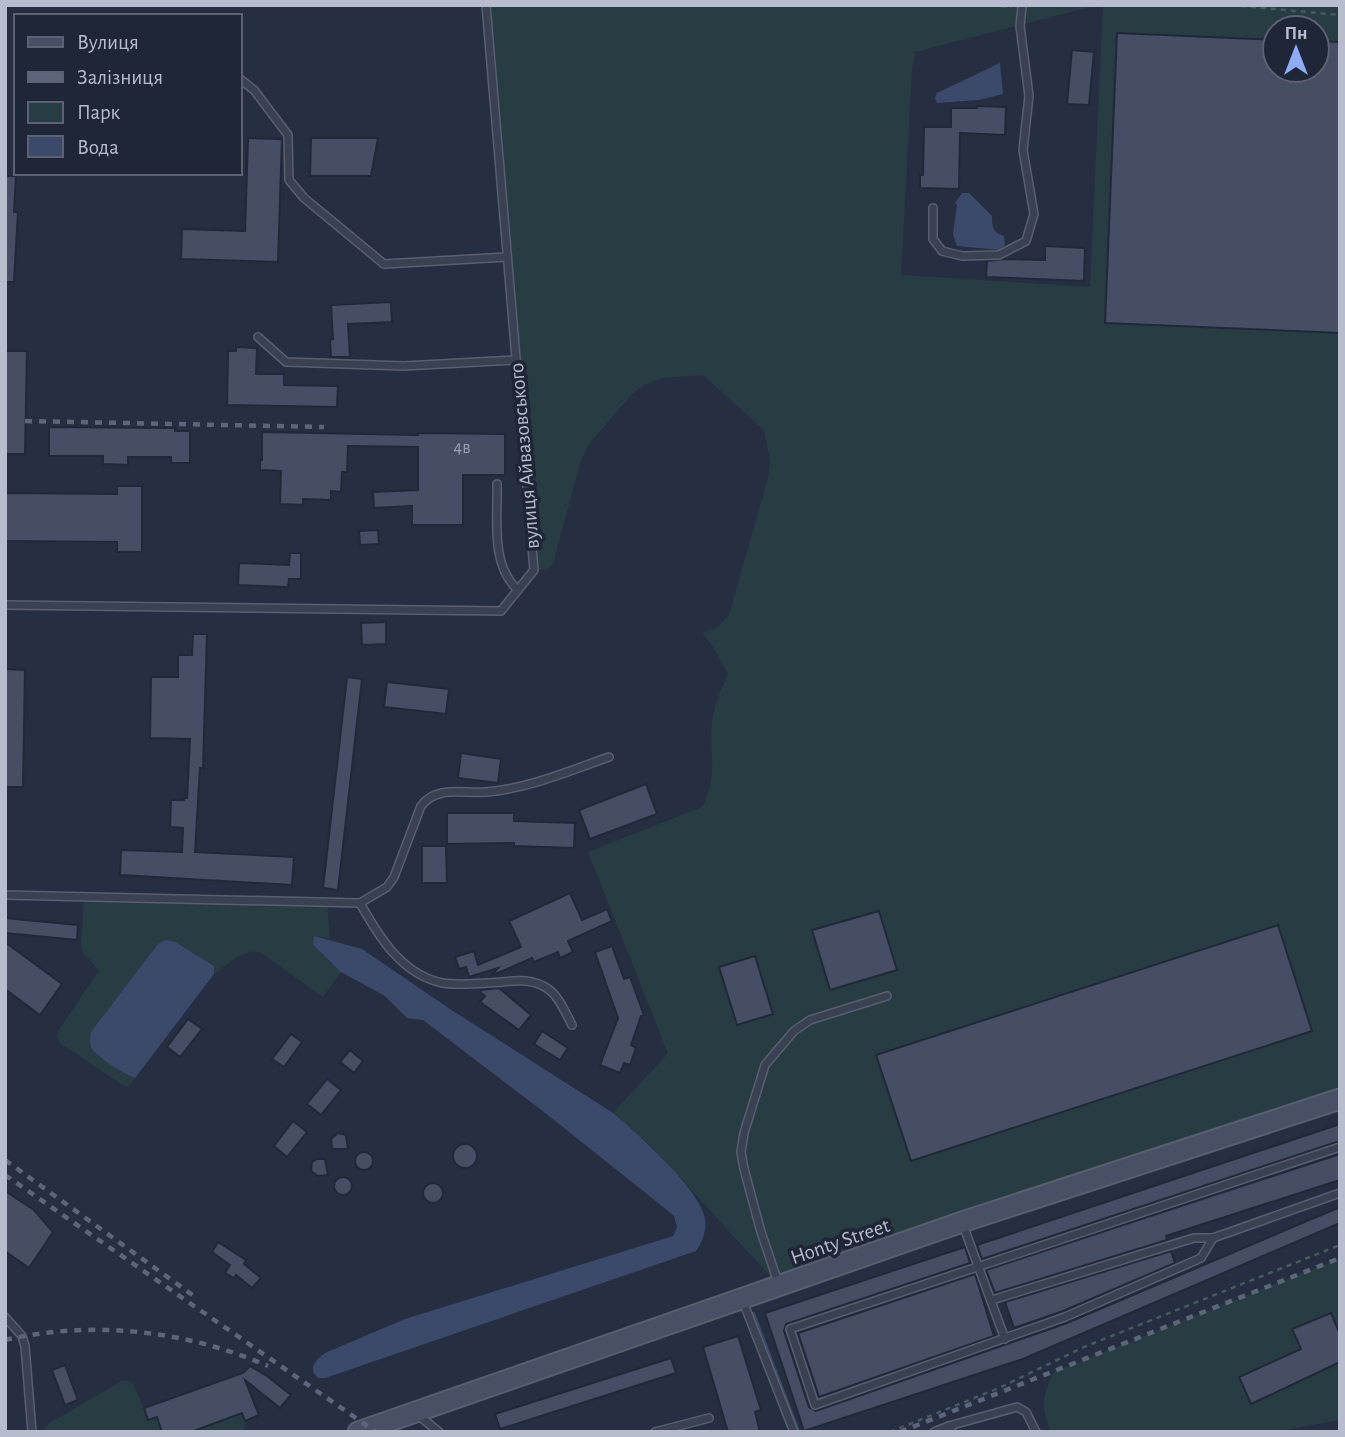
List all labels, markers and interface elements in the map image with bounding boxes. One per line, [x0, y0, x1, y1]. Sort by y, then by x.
legend [14, 14, 242, 175]
north arrow [1261, 14, 1331, 84]
text: Пн [1284, 24, 1308, 43]
text: Вулиця [77, 32, 139, 53]
text: Залізниця [77, 67, 163, 88]
text: Парк [77, 102, 121, 123]
text: Вода [77, 137, 119, 158]
street label: вулиця Айвазовського [506, 362, 543, 550]
house number: 4в [453, 439, 471, 457]
street label: Honty Street [788, 1215, 893, 1268]

